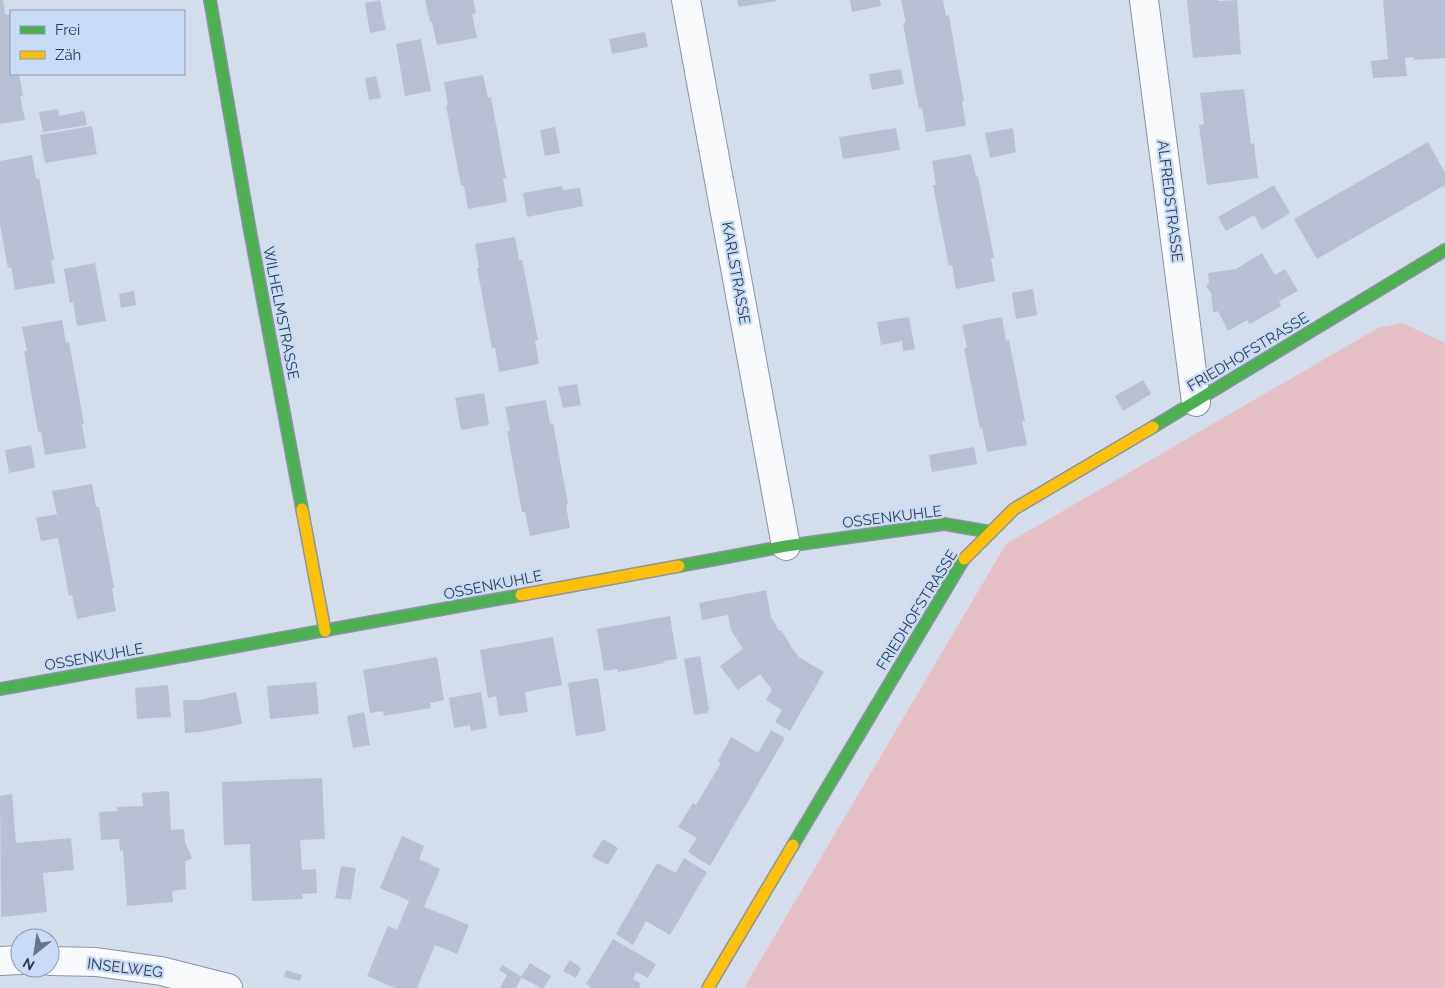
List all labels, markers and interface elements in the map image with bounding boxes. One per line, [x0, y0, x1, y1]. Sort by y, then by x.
legend [10, 10, 185, 75]
text: Frei [55, 21, 80, 39]
text: Zäh [55, 46, 81, 64]
street label: ALFREDSTRASSE [1154, 139, 1186, 263]
street label: KARLSTRASSE [718, 220, 754, 326]
street label: WILHELMSTRASSE [259, 245, 303, 381]
street label: FRIEDHOFSTRASSE [1184, 309, 1312, 395]
street label: OSSENKUHLE [841, 502, 943, 532]
street label: FRIEDHOFSTRASSE [873, 547, 961, 673]
street label: OSSENKUHLE [442, 567, 544, 603]
street label: OSSENKUHLE [43, 639, 145, 675]
north arrow [10, 928, 60, 978]
street label: INSELWEG [86, 954, 164, 982]
text: N [20, 955, 37, 974]

